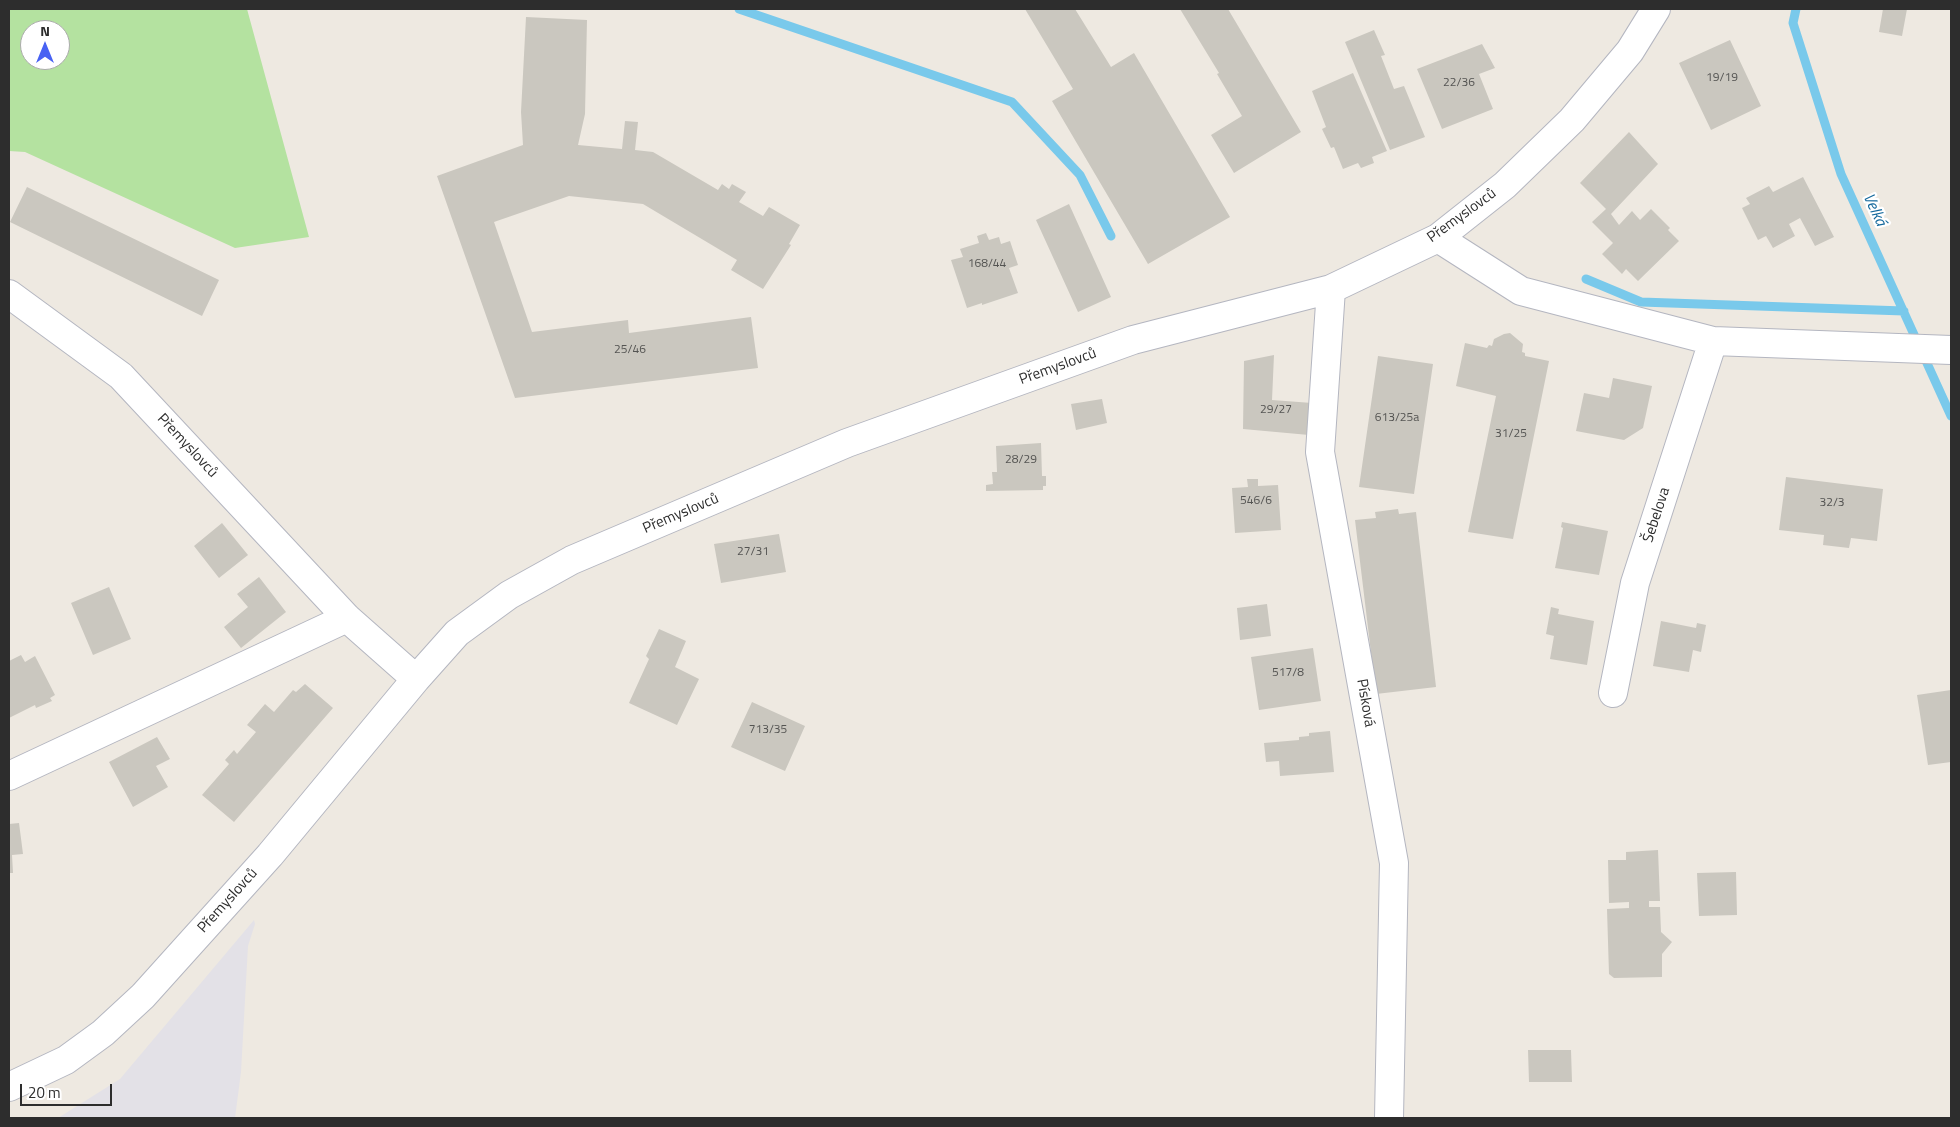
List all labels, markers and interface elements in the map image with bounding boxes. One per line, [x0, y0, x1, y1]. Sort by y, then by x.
north arrow [20, 20, 70, 70]
text: N [40, 20, 50, 41]
house number: 19/19 [1706, 71, 1738, 85]
house number: 22/36 [1443, 76, 1475, 90]
street label: Přemyslovců [1424, 185, 1500, 247]
water label: Velká [1858, 191, 1890, 229]
house number: 168/44 [968, 257, 1006, 271]
house number: 25/46 [614, 343, 646, 357]
street label: Přemyslovců [1017, 345, 1099, 389]
house number: 29/27 [1260, 403, 1292, 417]
street label: Přemyslovců [153, 410, 221, 482]
house number: 613/25a [1375, 411, 1419, 425]
house number: 31/25 [1495, 427, 1527, 441]
house number: 28/29 [1005, 453, 1037, 467]
street label: Šebelova [1640, 485, 1674, 545]
street label: Přemyslovců [640, 490, 722, 538]
house number: 546/6 [1240, 494, 1272, 508]
house number: 32/3 [1819, 496, 1845, 510]
house number: 27/31 [737, 545, 769, 559]
house number: 517/8 [1272, 666, 1304, 680]
street label: Písková [1352, 678, 1378, 728]
house number: 713/35 [749, 723, 787, 737]
street label: Přemyslovců [194, 865, 262, 937]
scale bar [22, 1074, 115, 1106]
text: 20 m [28, 1081, 61, 1104]

